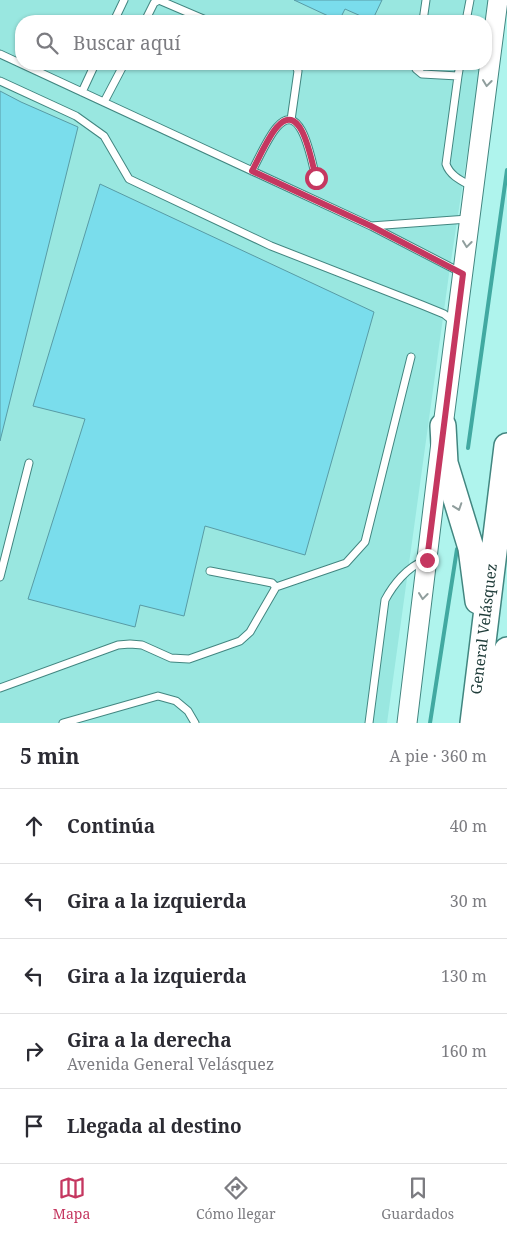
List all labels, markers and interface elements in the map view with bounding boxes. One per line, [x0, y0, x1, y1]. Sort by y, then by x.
search box [15, 15, 492, 70]
icon: search [33, 29, 61, 57]
text: Buscar aquí [73, 30, 181, 56]
one-way arrow [482, 79, 493, 87]
route start [305, 167, 328, 190]
one-way arrow [462, 240, 472, 249]
one-way arrow [453, 503, 463, 511]
route end [416, 549, 439, 572]
street label: General Velásquez [465, 562, 501, 695]
one-way arrow [418, 592, 429, 600]
text: 5 min [20, 742, 79, 770]
text: A pie · 360 m [390, 745, 487, 767]
icon: ahead [20, 812, 48, 840]
text: Continúa [67, 813, 155, 839]
text: 40 m [450, 815, 487, 837]
icon: left [20, 887, 48, 915]
text: Gira a la izquierda [67, 888, 247, 914]
text: 30 m [450, 890, 487, 912]
icon: left [20, 962, 48, 990]
text: Gira a la izquierda [67, 963, 247, 989]
text: 130 m [441, 965, 487, 987]
text: Gira a la derecha [67, 1027, 232, 1053]
icon: right [20, 1037, 48, 1065]
text: 160 m [441, 1040, 487, 1062]
text: Avenida General Velásquez [67, 1053, 274, 1075]
icon: arrive [20, 1112, 48, 1140]
text: Llegada al destino [67, 1113, 242, 1139]
tab: Mapa [53, 1174, 90, 1223]
tab: Cómo llegar [196, 1174, 276, 1223]
tab: Guardados [381, 1174, 454, 1223]

